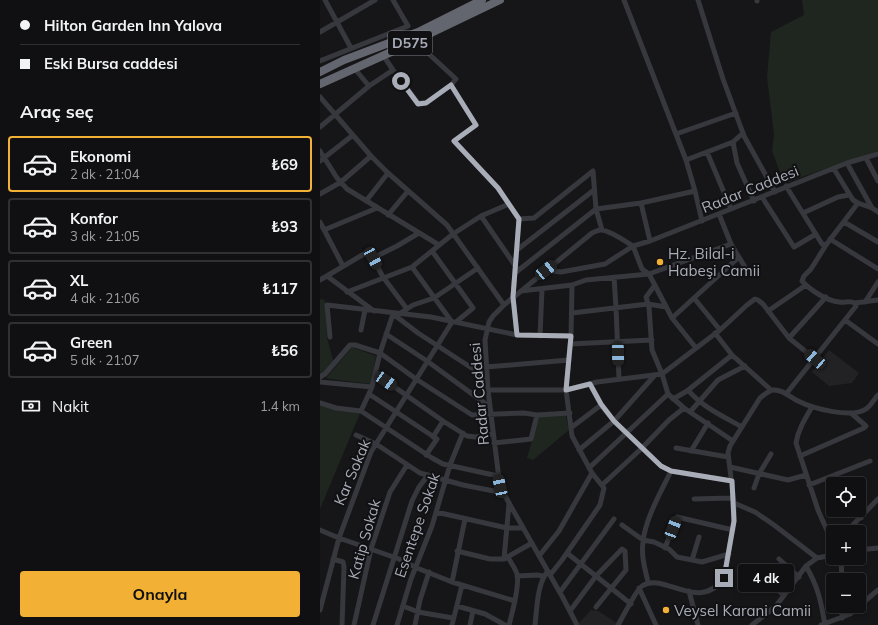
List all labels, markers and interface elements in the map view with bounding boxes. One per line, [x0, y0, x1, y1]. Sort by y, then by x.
text: Hilton Garden Inn Yalova [44, 16, 222, 35]
road number: D575 [388, 31, 432, 55]
text: Eski Bursa caddesi [44, 54, 178, 73]
route start [392, 72, 410, 90]
text: Araç seç [20, 100, 94, 123]
icon: car [22, 146, 58, 182]
text: Ekonomi [70, 147, 131, 166]
text: ₺69 [271, 155, 298, 174]
street label: Radar Caddesi [699, 161, 801, 217]
text: 2 dk · 21:04 [70, 166, 140, 182]
icon: car [22, 208, 58, 244]
text: Konfor [70, 209, 118, 228]
text: ₺93 [271, 217, 298, 236]
text: 3 dk · 21:05 [70, 228, 140, 244]
place label: Hz. Bilal-i Habeşi Camii [668, 244, 760, 280]
car [362, 245, 384, 271]
marker: Hz. Bilal-i Habeşi Camii [655, 257, 665, 267]
car [533, 258, 559, 282]
icon: car [22, 270, 58, 306]
text: XL [70, 271, 88, 290]
text: ₺117 [262, 279, 298, 298]
text: 4 dk · 21:06 [70, 290, 140, 306]
icon: car [22, 332, 58, 368]
text: Green [70, 333, 112, 352]
text: ₺56 [271, 341, 298, 360]
street label: Radar Caddesi [465, 342, 493, 446]
car [612, 342, 624, 366]
car [802, 347, 828, 371]
text: 5 dk · 21:07 [70, 352, 140, 368]
car [373, 369, 399, 393]
icon: cash [20, 395, 42, 417]
text: Nakit [52, 397, 89, 416]
text: 1.4 km [260, 398, 300, 414]
street label: Kar Sokak [330, 436, 375, 508]
street label: Esentepe Sokak [390, 470, 444, 580]
car [492, 473, 508, 499]
map controls [826, 477, 866, 613]
button: locate [826, 477, 866, 517]
street label: Katip Sokak [343, 496, 385, 581]
car [663, 515, 683, 541]
button: + [826, 525, 866, 565]
callout: 4 dk [738, 564, 794, 592]
route end [715, 569, 733, 587]
text: 4 dk [753, 570, 779, 586]
button: Onayla [20, 571, 300, 617]
button: − [826, 573, 866, 613]
place label: Veysel Karani Camii [674, 601, 811, 620]
marker: Veysel Karani Camii [661, 605, 671, 615]

